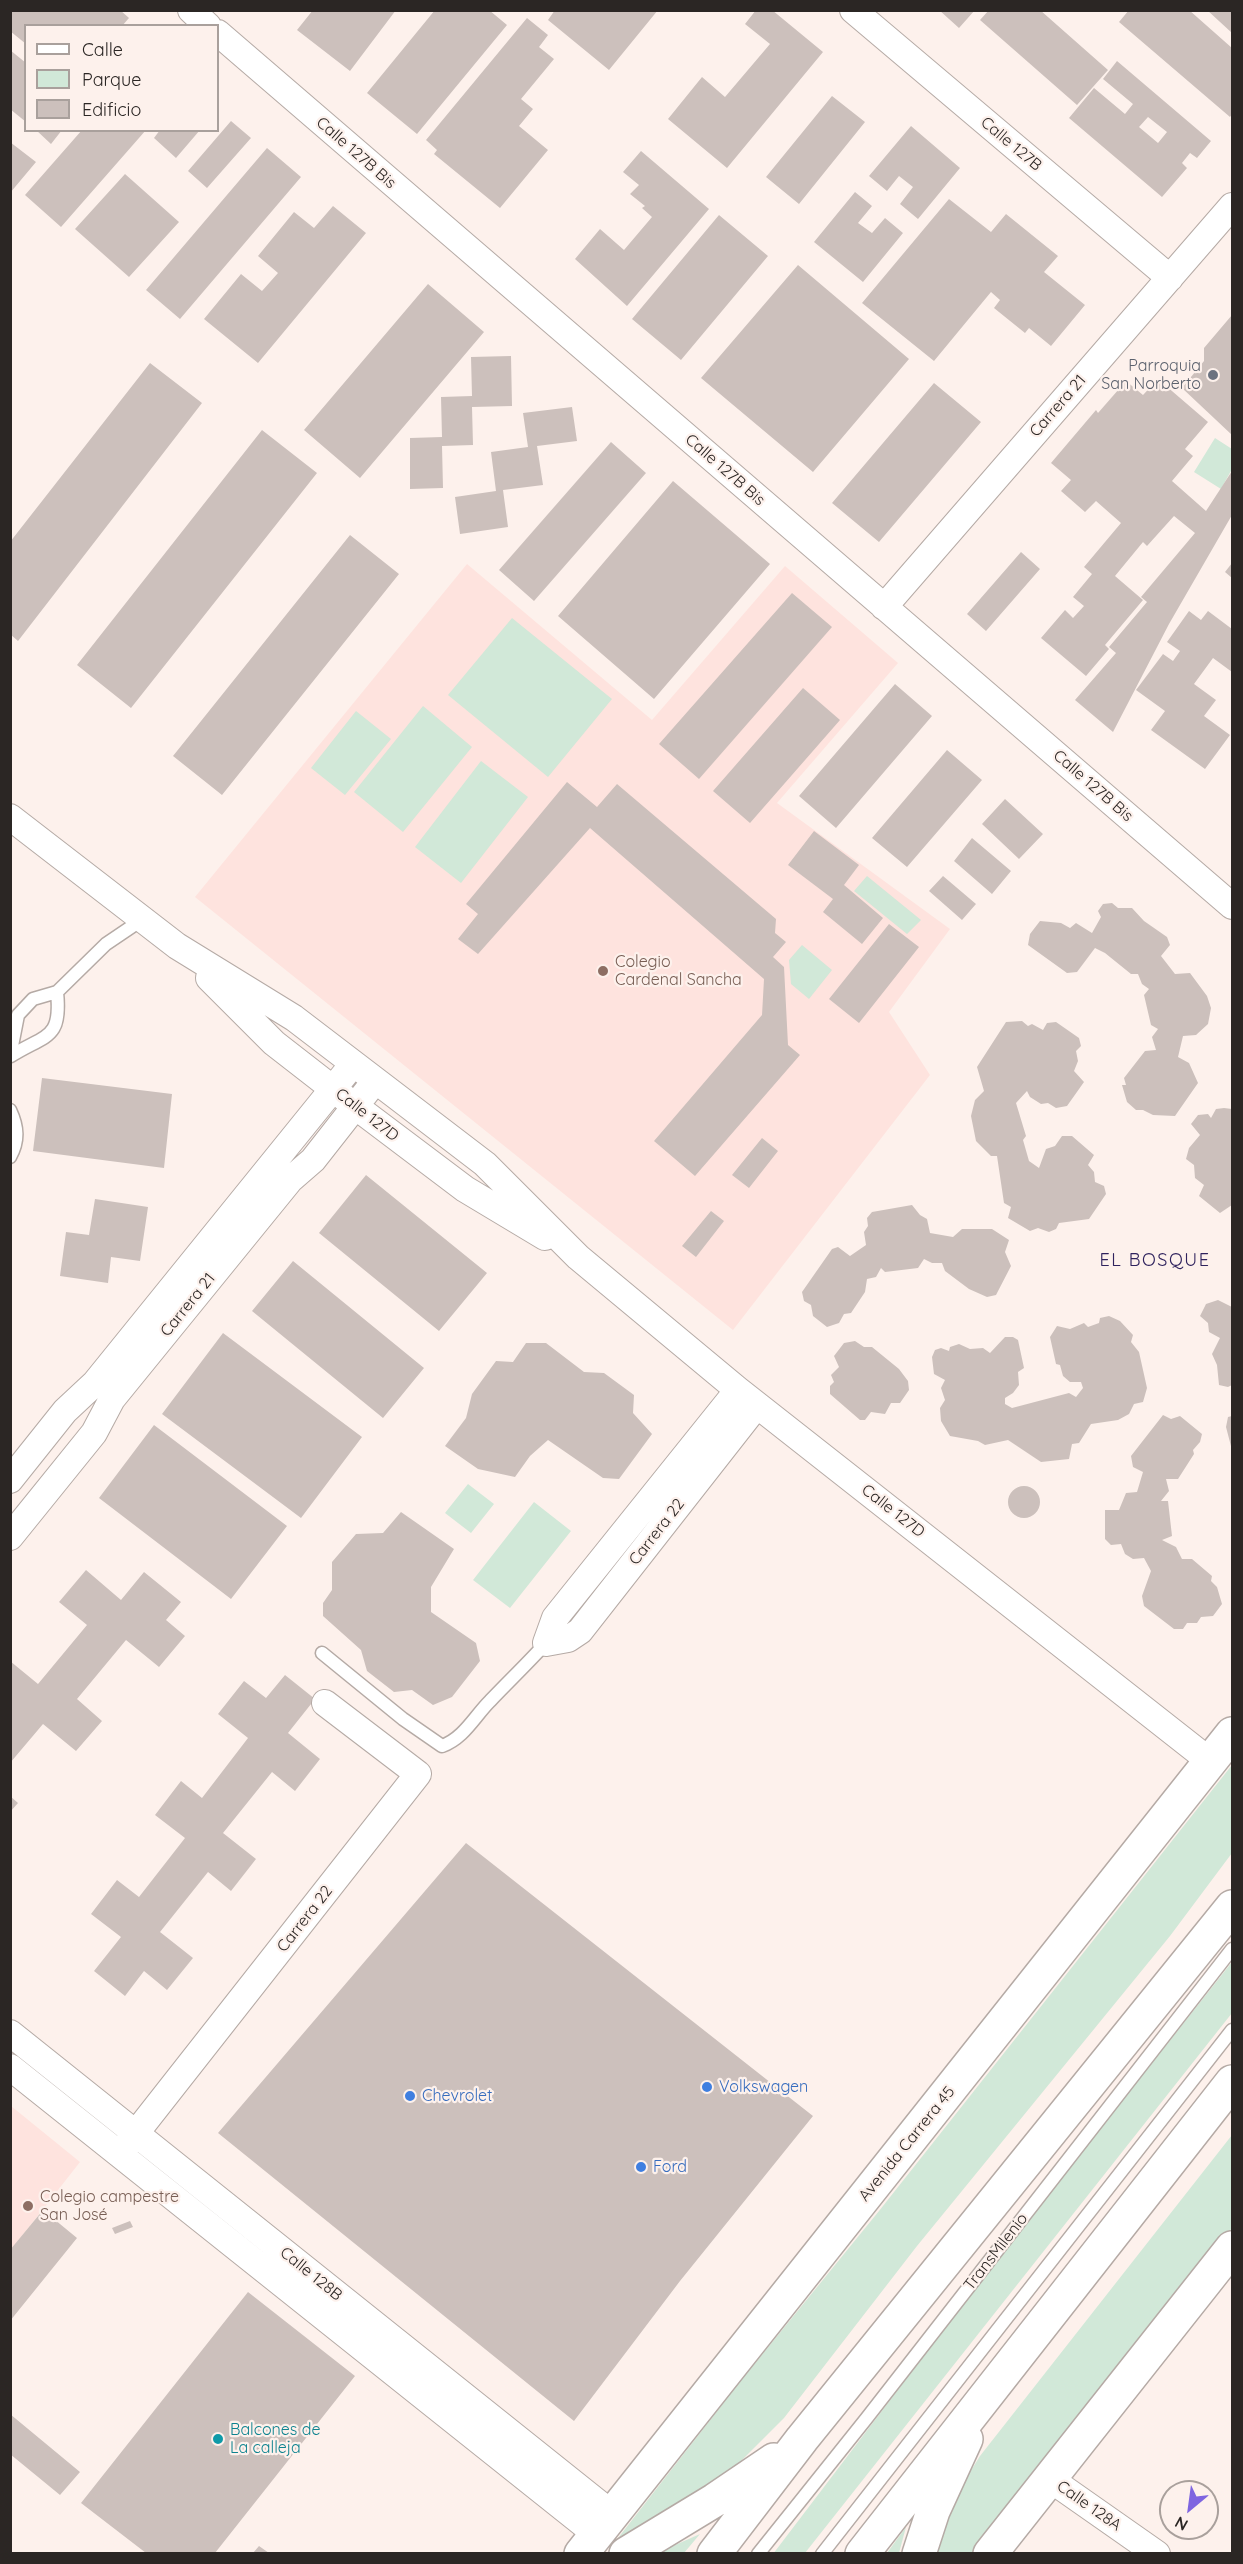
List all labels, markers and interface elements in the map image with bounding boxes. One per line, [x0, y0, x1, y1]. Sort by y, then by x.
legend [24, 24, 219, 132]
text: Calle [82, 38, 123, 61]
text: Parque [82, 68, 141, 91]
text: Edificio [82, 98, 141, 121]
street label: Calle 127B Bis [312, 113, 400, 193]
street label: Calle 127B [977, 113, 1045, 175]
place label: Parroquia San Norberto [1101, 356, 1201, 394]
marker: Parroquia San Norberto [1206, 368, 1220, 382]
street label: Carrera 21 [1026, 371, 1090, 441]
street label: Calle 127B Bis [681, 430, 769, 510]
street label: Calle 127B Bis [1049, 746, 1137, 826]
place label: Colegio Cardenal Sancha [615, 952, 742, 990]
marker: Colegio Cardenal Sancha [596, 964, 610, 978]
street label: Calle 127D [332, 1084, 402, 1146]
district label: EL BOSQUE [1100, 1250, 1210, 1272]
street label: Carrera 21 [157, 1269, 219, 1341]
street label: Calle 127D [858, 1480, 928, 1542]
street label: Carrera 22 [625, 1495, 689, 1569]
street label: Carrera 22 [273, 1882, 337, 1956]
place label: Volkswagen [719, 2077, 808, 2097]
marker: Volkswagen [700, 2080, 714, 2094]
street label: Avenida Carrera 45 [855, 2083, 959, 2205]
place label: Chevrolet [422, 2086, 492, 2106]
marker: Chevrolet [403, 2089, 417, 2103]
place label: Ford [653, 2157, 687, 2177]
marker: Ford [634, 2160, 648, 2174]
place label: Colegio campestre San José [40, 2187, 179, 2225]
marker: Colegio campestre San José [21, 2199, 35, 2213]
street label: TransMilenio [960, 2210, 1032, 2294]
street label: Calle 128B [276, 2243, 346, 2305]
place label: Balcones de La calleja [230, 2420, 320, 2458]
marker: Balcones de La calleja [211, 2432, 225, 2446]
street label: Calle 128A [1053, 2477, 1125, 2535]
north arrow [1159, 2480, 1219, 2540]
text: N [1171, 2512, 1191, 2536]

